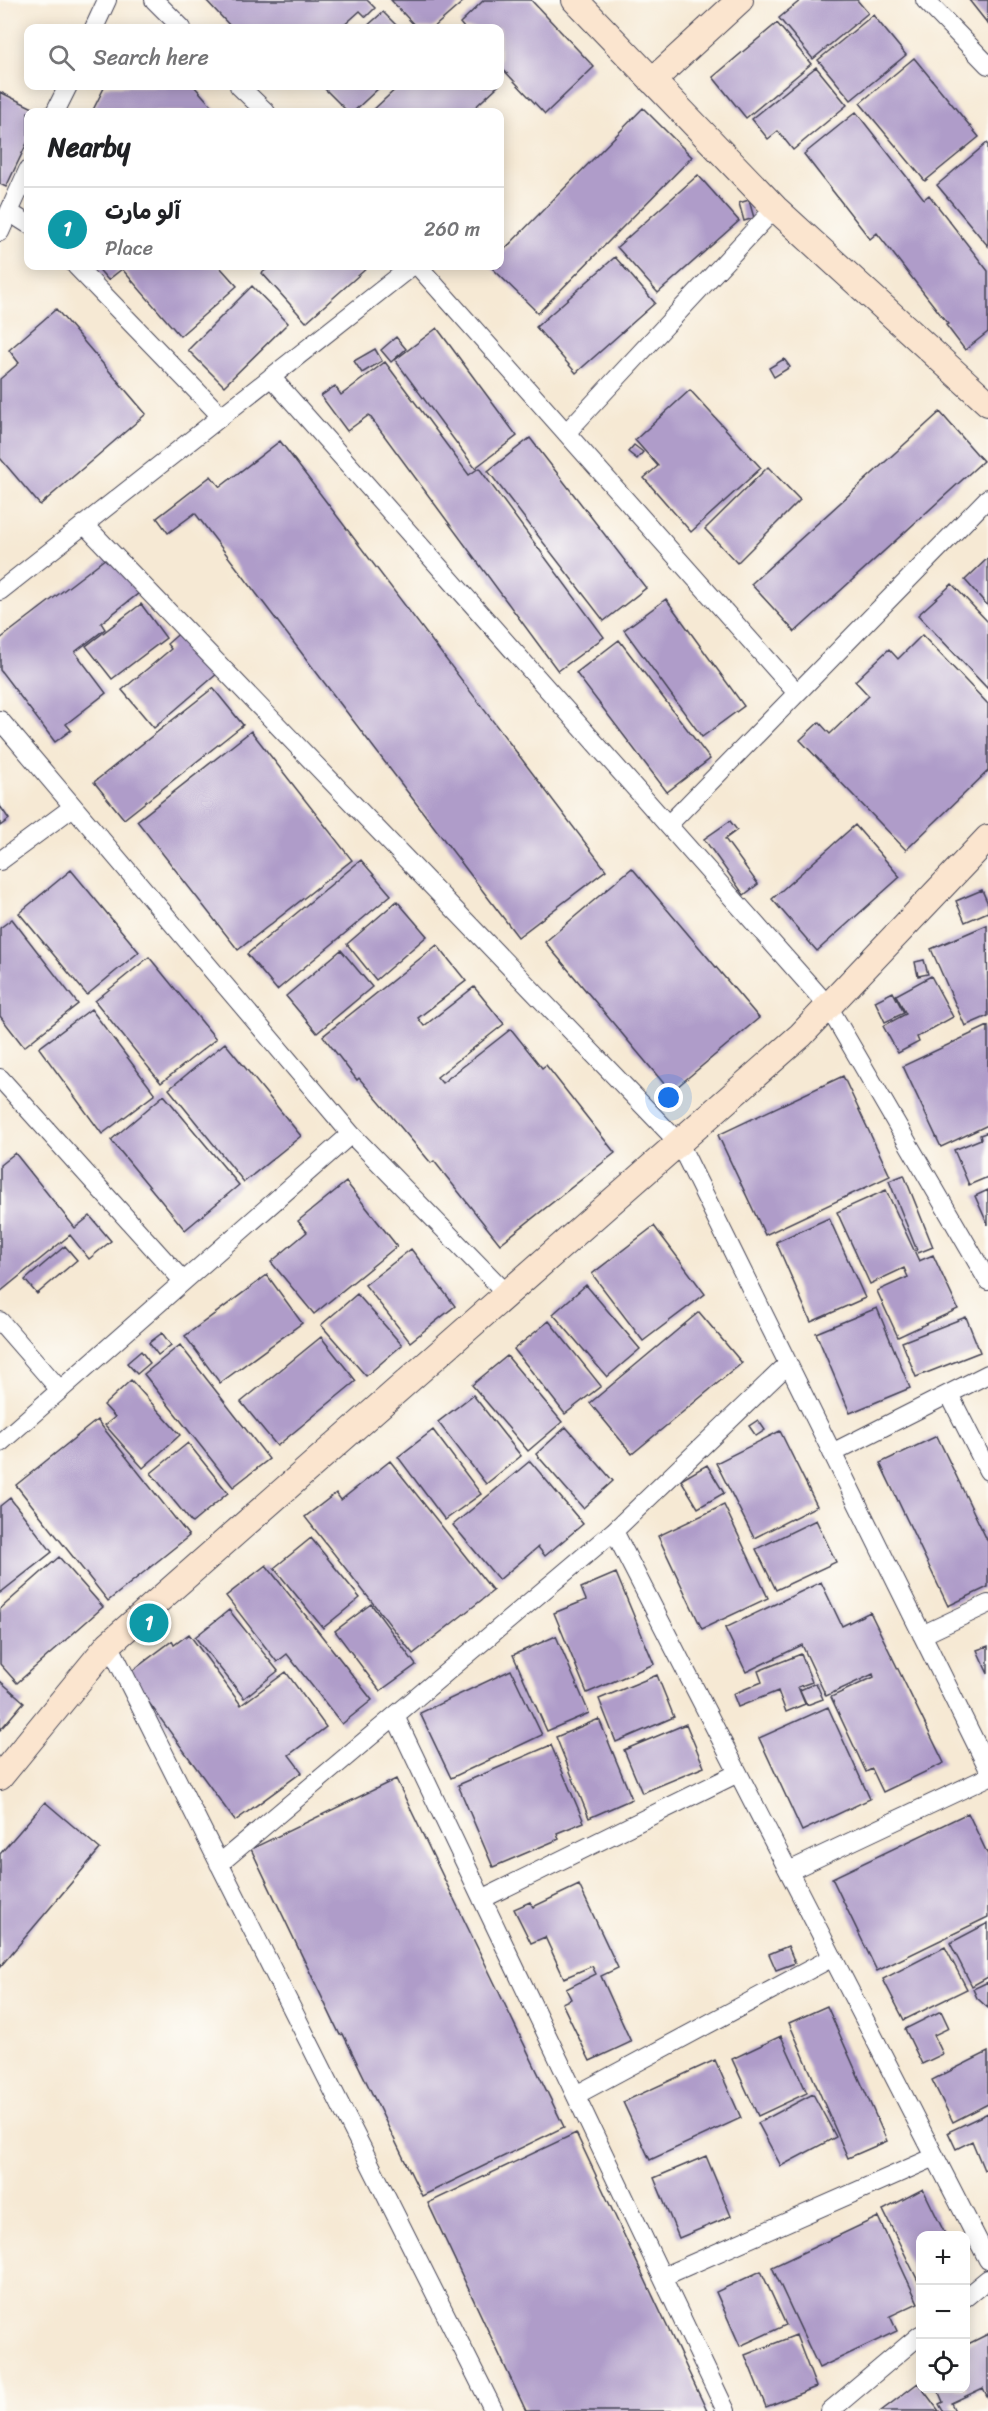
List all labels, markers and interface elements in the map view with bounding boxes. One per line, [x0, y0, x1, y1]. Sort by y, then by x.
search box [24, 24, 504, 90]
text: Search here [93, 38, 209, 77]
icon: search [45, 41, 78, 74]
text: Nearby [48, 124, 130, 170]
text: آلو مارت [105, 192, 180, 231]
text: 1 [63, 212, 72, 247]
text: 260 m [424, 212, 480, 247]
text: Place [105, 231, 153, 266]
your location [654, 1083, 683, 1112]
pin: 1 [130, 1600, 168, 1646]
map controls [916, 2231, 970, 2393]
button: + [916, 2231, 970, 2285]
button: − [916, 2285, 970, 2339]
button: locate [916, 2339, 970, 2393]

